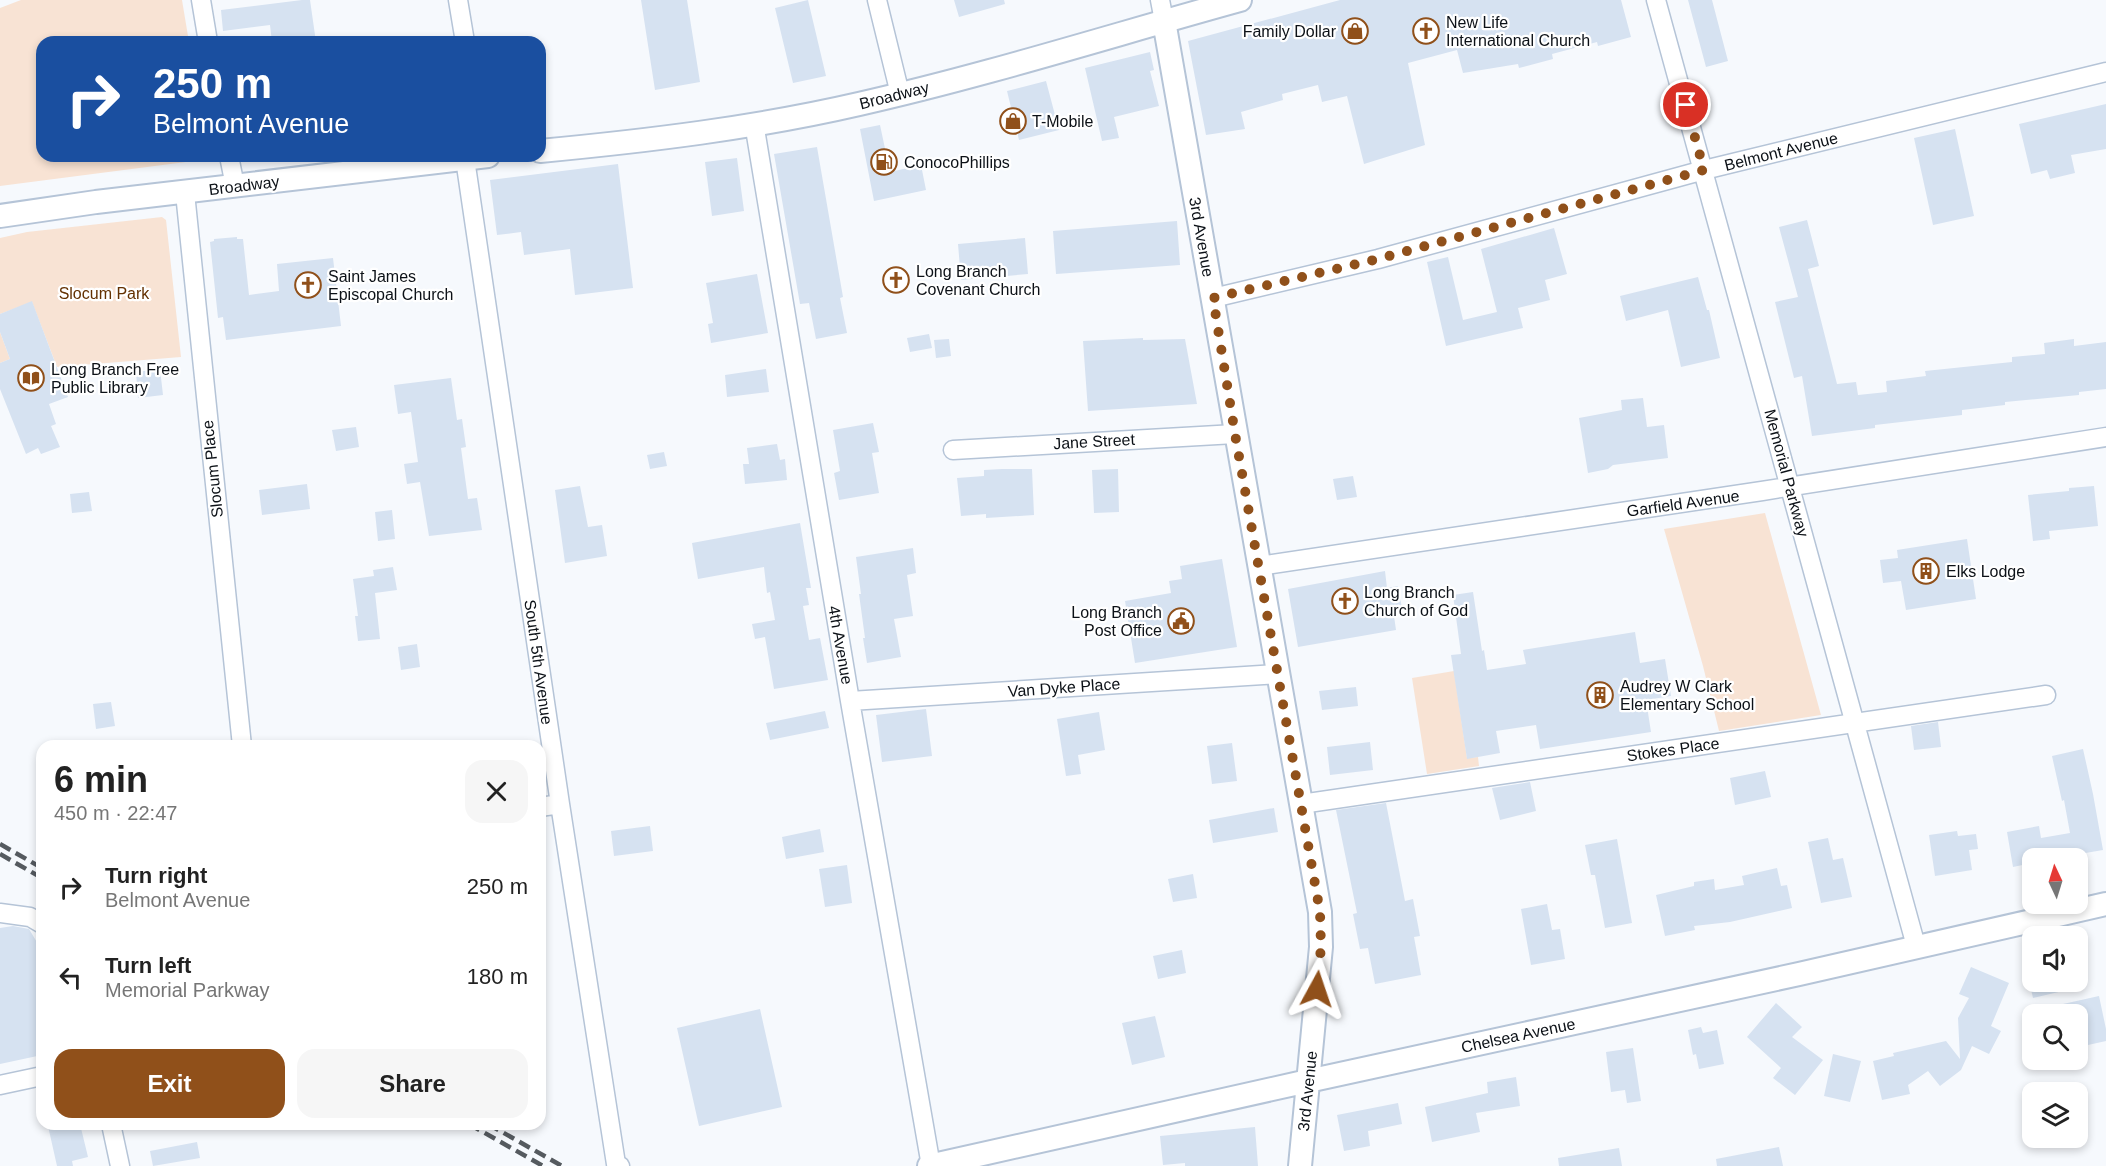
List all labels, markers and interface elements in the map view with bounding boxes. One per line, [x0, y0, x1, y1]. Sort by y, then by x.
place label: New Life International Church [1446, 14, 1590, 49]
shop icon: Family Dollar [1340, 16, 1370, 46]
church icon: New Life International Church [1411, 16, 1441, 46]
place label: Family Dollar [1243, 23, 1337, 40]
icon: right [54, 60, 132, 138]
text: 250 m [153, 60, 272, 107]
street label: Broadway [858, 79, 931, 112]
pin [1660, 79, 1711, 130]
icon: arrive [1669, 88, 1702, 121]
shop icon: T-Mobile [998, 106, 1028, 136]
text: Belmont Avenue [153, 109, 349, 139]
place label: T-Mobile [1032, 113, 1093, 130]
street label: Belmont Avenue [1723, 129, 1840, 174]
fuel station icon: ConocoPhillips [869, 147, 899, 177]
place label: ConocoPhillips [904, 154, 1010, 171]
street label: Broadway [208, 173, 280, 198]
street label: 3rd Avenue [1186, 196, 1217, 278]
place label: Long Branch Covenant Church [916, 263, 1041, 298]
church icon: Long Branch Covenant Church [881, 265, 911, 295]
place label: Saint James Episcopal Church [328, 268, 453, 303]
church icon: Saint James Episcopal Church [293, 270, 323, 300]
park label: Slocum Park [59, 285, 150, 302]
place label: Long Branch Free Public Library [51, 361, 179, 396]
library icon: Long Branch Free Public Library [16, 363, 46, 393]
street label: Memorial Parkway [1761, 407, 1812, 539]
street label: Slocum Place [199, 419, 226, 518]
street label: Jane Street [1053, 431, 1136, 452]
street label: Garfield Avenue [1626, 487, 1741, 520]
building icon: Elks Lodge [1911, 556, 1941, 586]
place label: Elks Lodge [1946, 563, 2025, 580]
place label: Long Branch Church of God [1364, 584, 1468, 619]
church icon: Long Branch Church of God [1330, 586, 1360, 616]
street label: South 5th Avenue [521, 598, 556, 726]
street label: 4th Avenue [825, 604, 856, 686]
place label: Long Branch Post Office [1071, 604, 1162, 639]
public building icon: Long Branch Post Office [1166, 606, 1196, 636]
street label: Van Dyke Place [1007, 675, 1121, 700]
place label: Audrey W Clark Elementary School [1620, 678, 1754, 713]
building icon: Audrey W Clark Elementary School [1585, 680, 1615, 710]
street label: Stokes Place [1626, 735, 1721, 764]
text: 6 min [54, 759, 148, 800]
button: close [465, 760, 528, 823]
text: 450 m · 22:47 [54, 802, 177, 824]
north arrow [2022, 848, 2088, 914]
map controls [2022, 848, 2088, 1148]
text: Turn right [105, 863, 207, 888]
icon: right [54, 871, 87, 904]
text: 250 m [467, 874, 528, 899]
text: Belmont Avenue [105, 889, 250, 911]
button: sound [2022, 926, 2088, 992]
text: Turn left [105, 953, 191, 978]
position arrow [1285, 957, 1349, 1021]
icon: left [54, 961, 87, 994]
text: 180 m [467, 964, 528, 989]
text: Memorial Parkway [105, 979, 269, 1001]
button: search [2022, 1004, 2088, 1070]
street label: Chelsea Avenue [1459, 1015, 1577, 1056]
button: Exit [54, 1049, 285, 1118]
button: Share [297, 1049, 528, 1118]
street label: 3rd Avenue [1295, 1050, 1320, 1132]
button: layers [2022, 1082, 2088, 1148]

